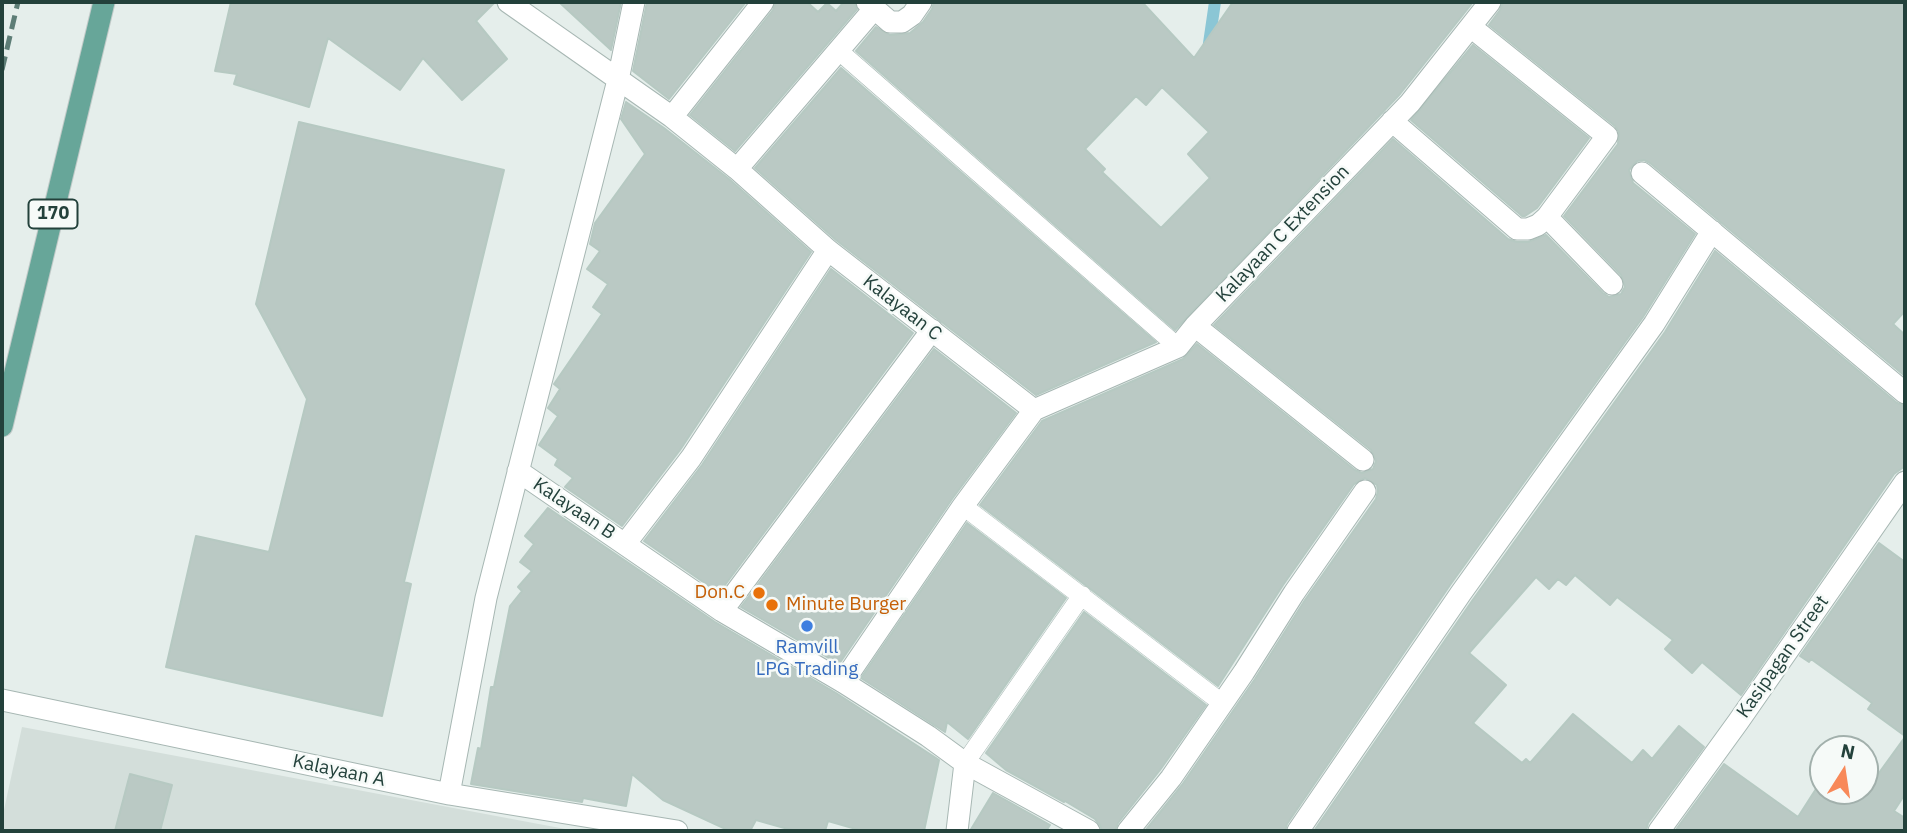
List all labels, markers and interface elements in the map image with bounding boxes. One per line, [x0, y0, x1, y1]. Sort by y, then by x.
street label: Kalayaan C Extension [1212, 161, 1354, 307]
road number: 170 [28, 200, 78, 229]
street label: Kalayaan C [858, 270, 946, 346]
street label: Kalayaan B [529, 473, 619, 545]
place label: Don.C [694, 582, 745, 604]
marker: Don.C [751, 585, 767, 601]
street label: Kasipagan Street [1732, 591, 1834, 723]
place label: Minute Burger [786, 594, 906, 616]
marker: Minute Burger [764, 597, 780, 613]
marker: Ramvill LPG Trading [799, 618, 815, 634]
place label: Ramvill LPG Trading [756, 637, 858, 681]
north arrow [1809, 735, 1879, 805]
text: N [1839, 738, 1857, 765]
street label: Kalayaan A [291, 750, 387, 792]

